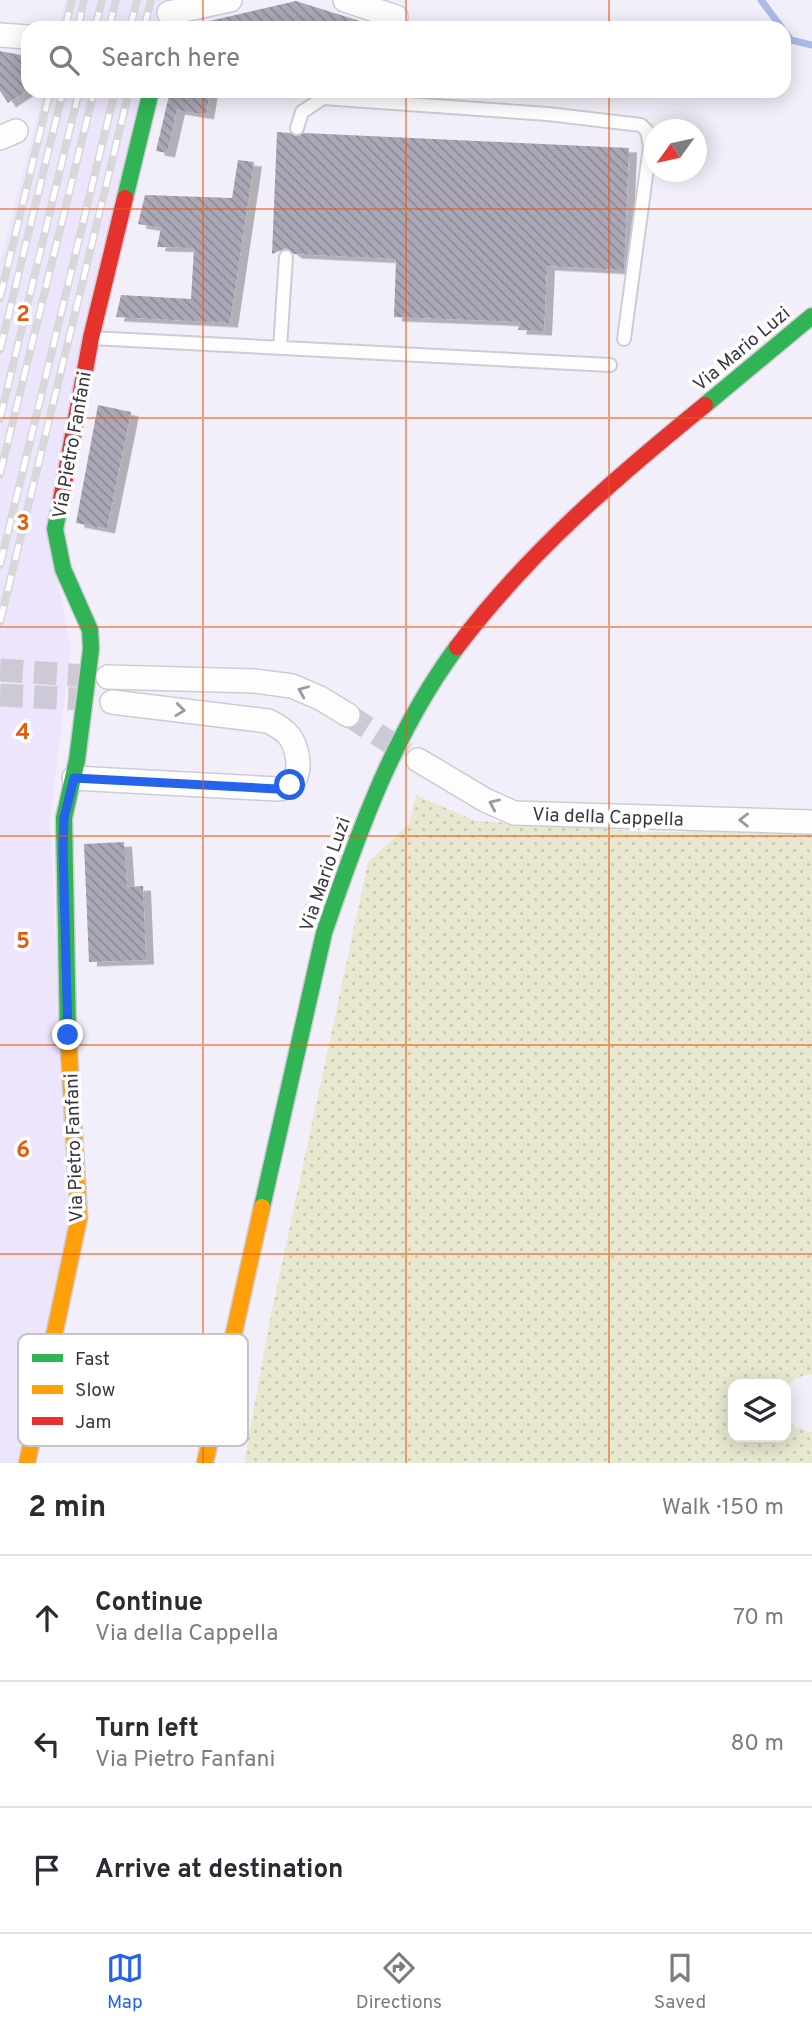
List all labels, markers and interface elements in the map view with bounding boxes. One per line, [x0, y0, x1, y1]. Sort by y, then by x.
search box [21, 21, 791, 98]
icon: search [45, 41, 83, 79]
text: Search here [101, 43, 240, 76]
north arrow [644, 119, 707, 182]
text: 2 [16, 301, 30, 330]
street label: Via Mario Luzi [689, 302, 796, 397]
street label: Via Pietro Fanfani [48, 370, 98, 521]
text: 3 [16, 510, 30, 539]
one-way arrow [298, 685, 311, 699]
one-way arrow [174, 702, 186, 717]
text: 4 [16, 719, 30, 748]
route start [274, 769, 305, 800]
one-way arrow [489, 798, 501, 812]
street label: Via della Cappella [532, 803, 684, 833]
one-way arrow [738, 812, 749, 828]
street label: Via Mario Luzi [295, 814, 357, 935]
text: 5 [16, 928, 30, 957]
route end [52, 1019, 83, 1050]
street label: Via Pietro Fanfani [60, 1073, 90, 1223]
text: 6 [16, 1137, 30, 1166]
legend [18, 1334, 248, 1446]
text: Fast [75, 1348, 110, 1372]
text: Slow [75, 1379, 115, 1403]
map controls [728, 1379, 791, 1442]
button: layers [728, 1379, 791, 1442]
text: Jam [75, 1411, 112, 1435]
text: 2 min [28, 1490, 106, 1527]
text: Walk · 150 m [662, 1494, 784, 1523]
text: Continue [95, 1587, 203, 1620]
icon: ahead [28, 1599, 66, 1637]
text: 70 m [733, 1604, 784, 1633]
text: Via della Cappella [95, 1620, 278, 1649]
text: Turn left [95, 1713, 199, 1746]
icon: left [28, 1725, 66, 1763]
text: 80 m [731, 1730, 784, 1759]
text: Via Pietro Fanfani [95, 1746, 275, 1775]
icon: arrive [28, 1851, 66, 1889]
text: Arrive at destination [95, 1854, 343, 1887]
tab: Map [106, 1949, 144, 2015]
tab: Directions [356, 1949, 442, 2015]
tab: Saved [654, 1949, 706, 2015]

